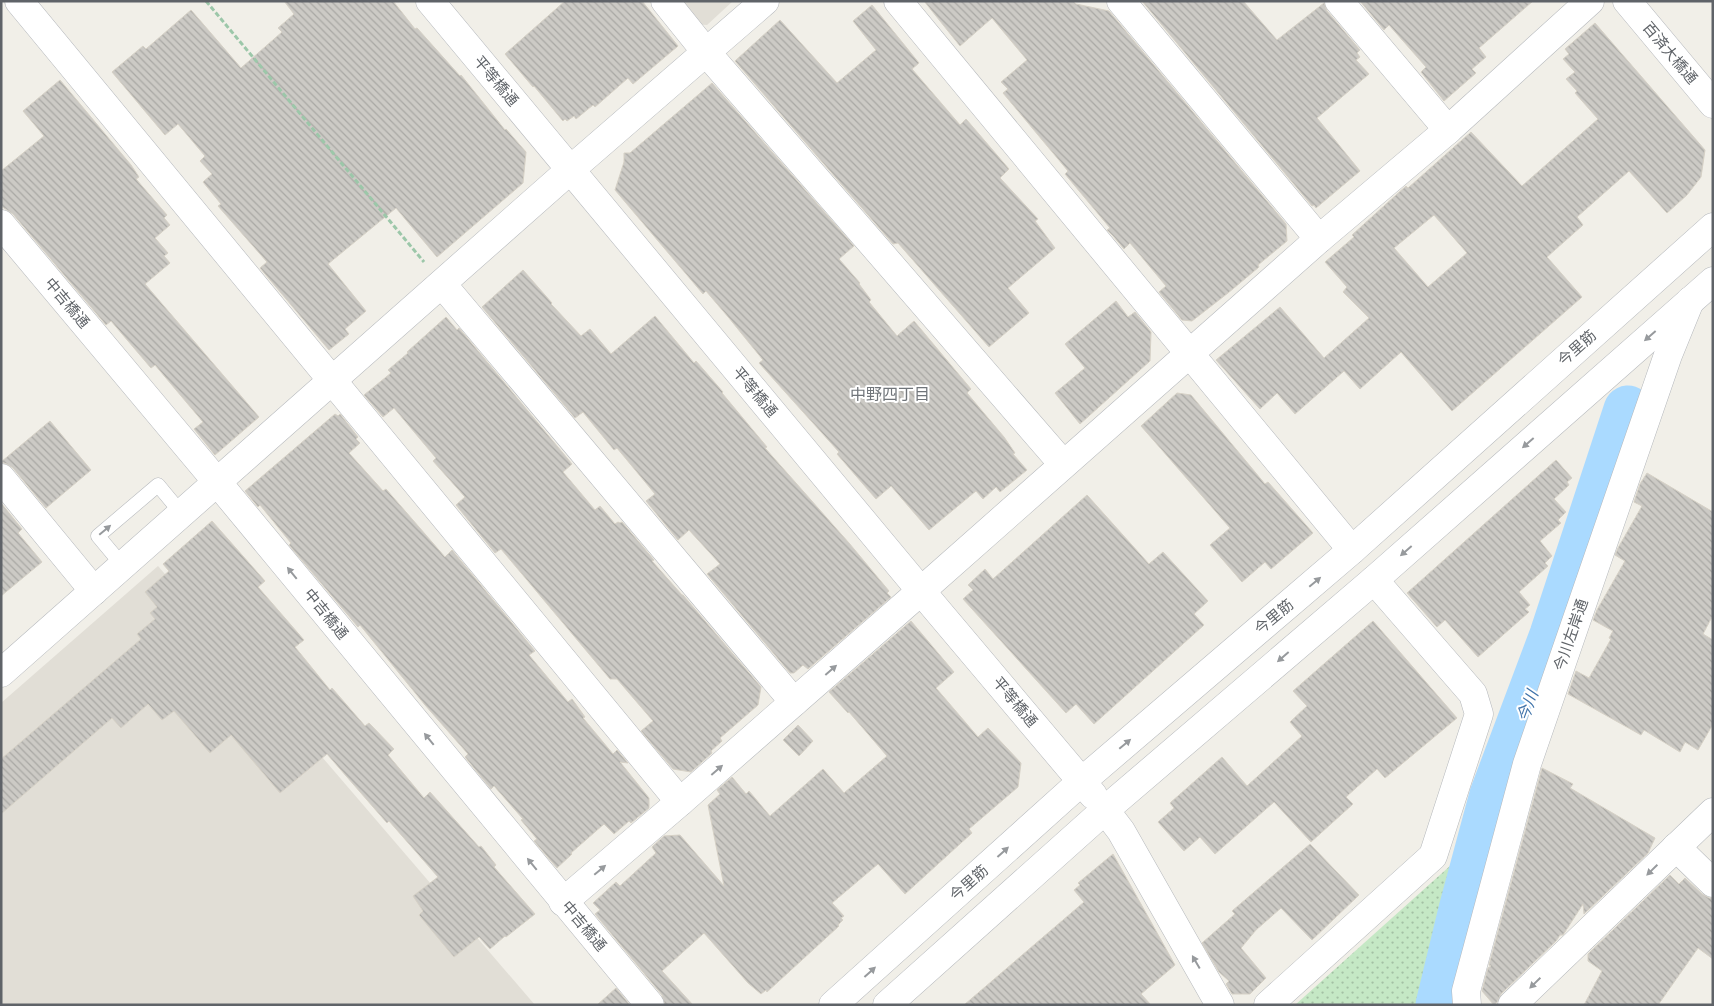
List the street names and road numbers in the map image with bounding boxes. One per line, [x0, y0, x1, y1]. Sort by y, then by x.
street label: 百済大橋通 [1637, 19, 1700, 89]
street label: 平等橋通 [468, 53, 521, 111]
street label: 中吉橋通 [39, 275, 92, 333]
street label: 今里筋 [1555, 327, 1601, 371]
street label: 平等橋通 [727, 364, 780, 422]
street label: 中吉橋通 [299, 586, 351, 644]
street label: 今里筋 [1252, 596, 1298, 640]
street label: 今川左岸通 [1551, 597, 1594, 674]
street label: 平等橋通 [987, 674, 1040, 732]
street label: 今里筋 [947, 862, 993, 906]
street label: 中吉橋通 [556, 898, 609, 956]

